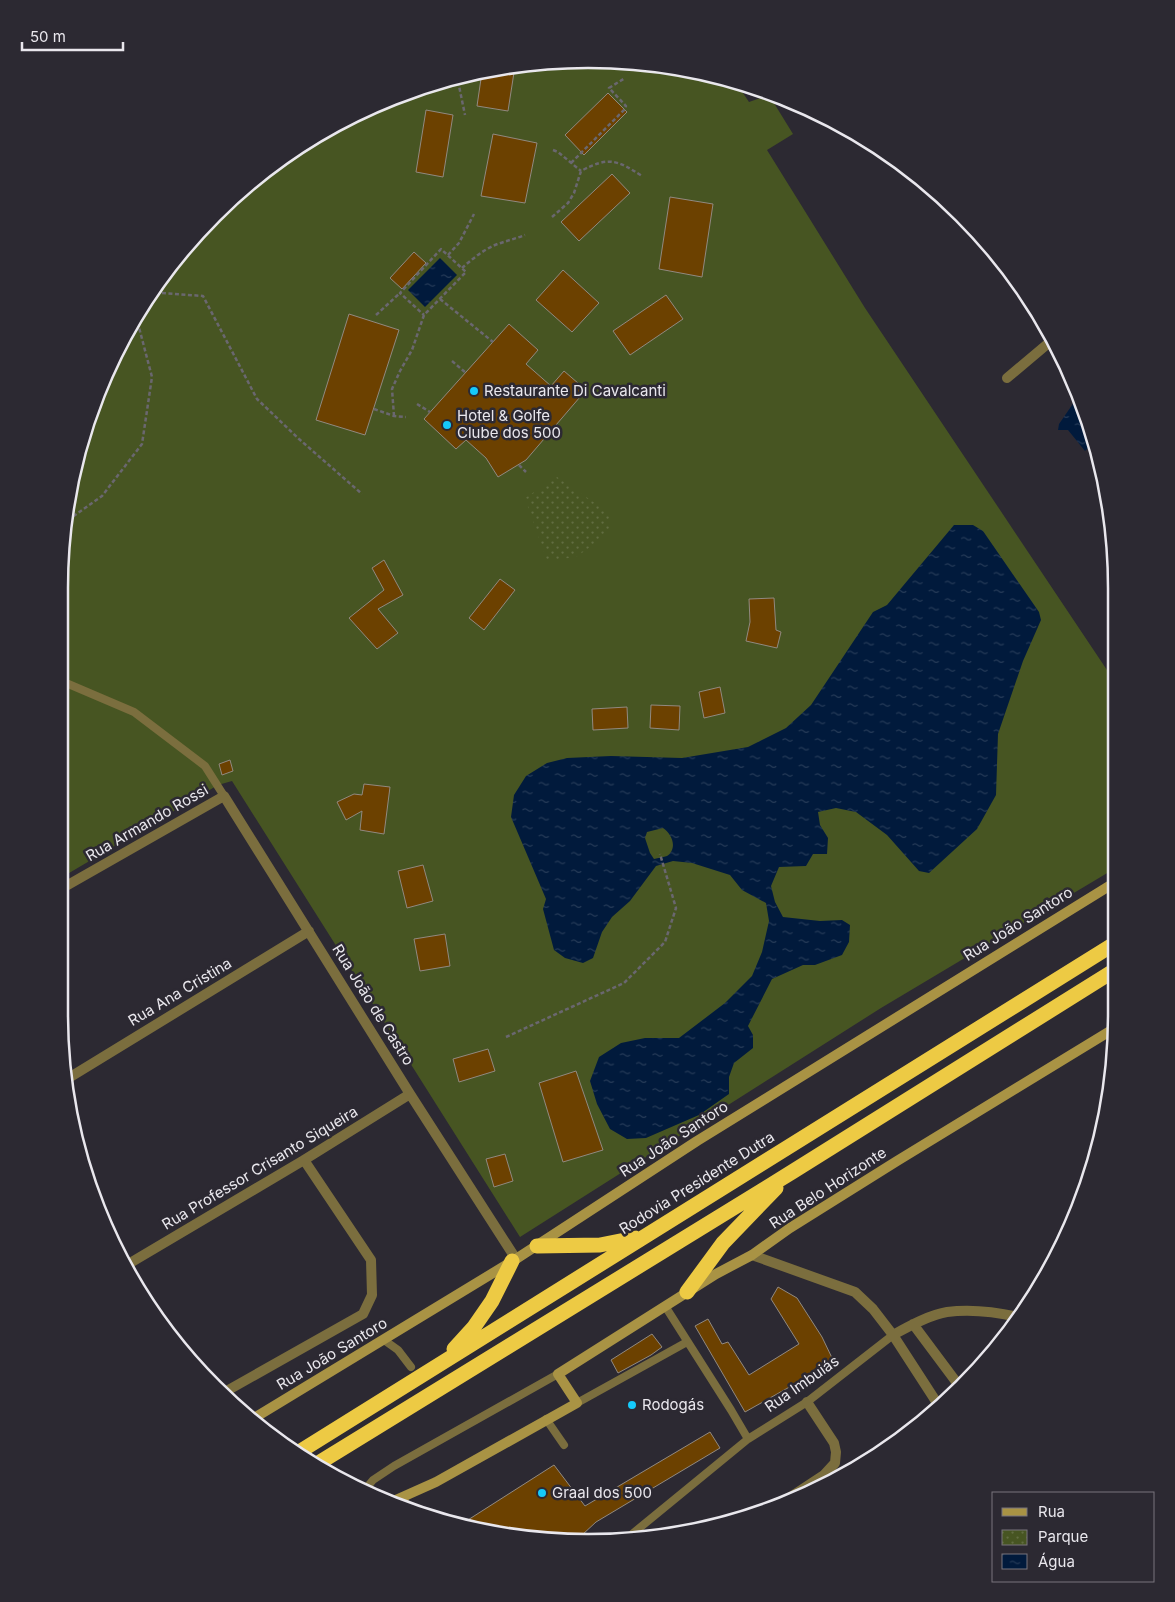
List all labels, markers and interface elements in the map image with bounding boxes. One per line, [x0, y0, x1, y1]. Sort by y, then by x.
scale bar [22, 20, 124, 52]
text: 50 m [30, 27, 66, 46]
place label: Restaurante Di Cavalcanti [484, 381, 666, 400]
marker: Restaurante Di Cavalcanti [468, 385, 480, 397]
place label: Hotel & Golfe Clube dos 500 [457, 406, 561, 442]
marker: Hotel & Golfe Clube dos 500 [441, 419, 453, 431]
street label: Rua Armando Rossi [82, 780, 211, 865]
street label: Rua João Santoro [959, 882, 1076, 965]
street label: Rua João de Castro [328, 941, 418, 1069]
street label: Rua Ana Cristina [125, 953, 235, 1030]
street label: Rua João Santoro [616, 1096, 732, 1181]
street label: Rua Professor Crisanto Siqueira [158, 1101, 361, 1234]
street label: Rodovia Presidente Dutra [616, 1127, 778, 1238]
street label: Rua Belo Horizonte [766, 1143, 890, 1232]
street label: Rua João Santoro [273, 1313, 390, 1394]
street label: Rua Imbuiás [761, 1351, 843, 1416]
place label: Rodogás [642, 1395, 704, 1414]
marker: Rodogás [626, 1399, 638, 1411]
place label: Graal dos 500 [552, 1483, 652, 1502]
marker: Graal dos 500 [536, 1487, 548, 1499]
legend [992, 1492, 1155, 1582]
text: Rua [1038, 1502, 1065, 1521]
text: Parque [1038, 1527, 1088, 1546]
text: Água [1038, 1552, 1075, 1571]

